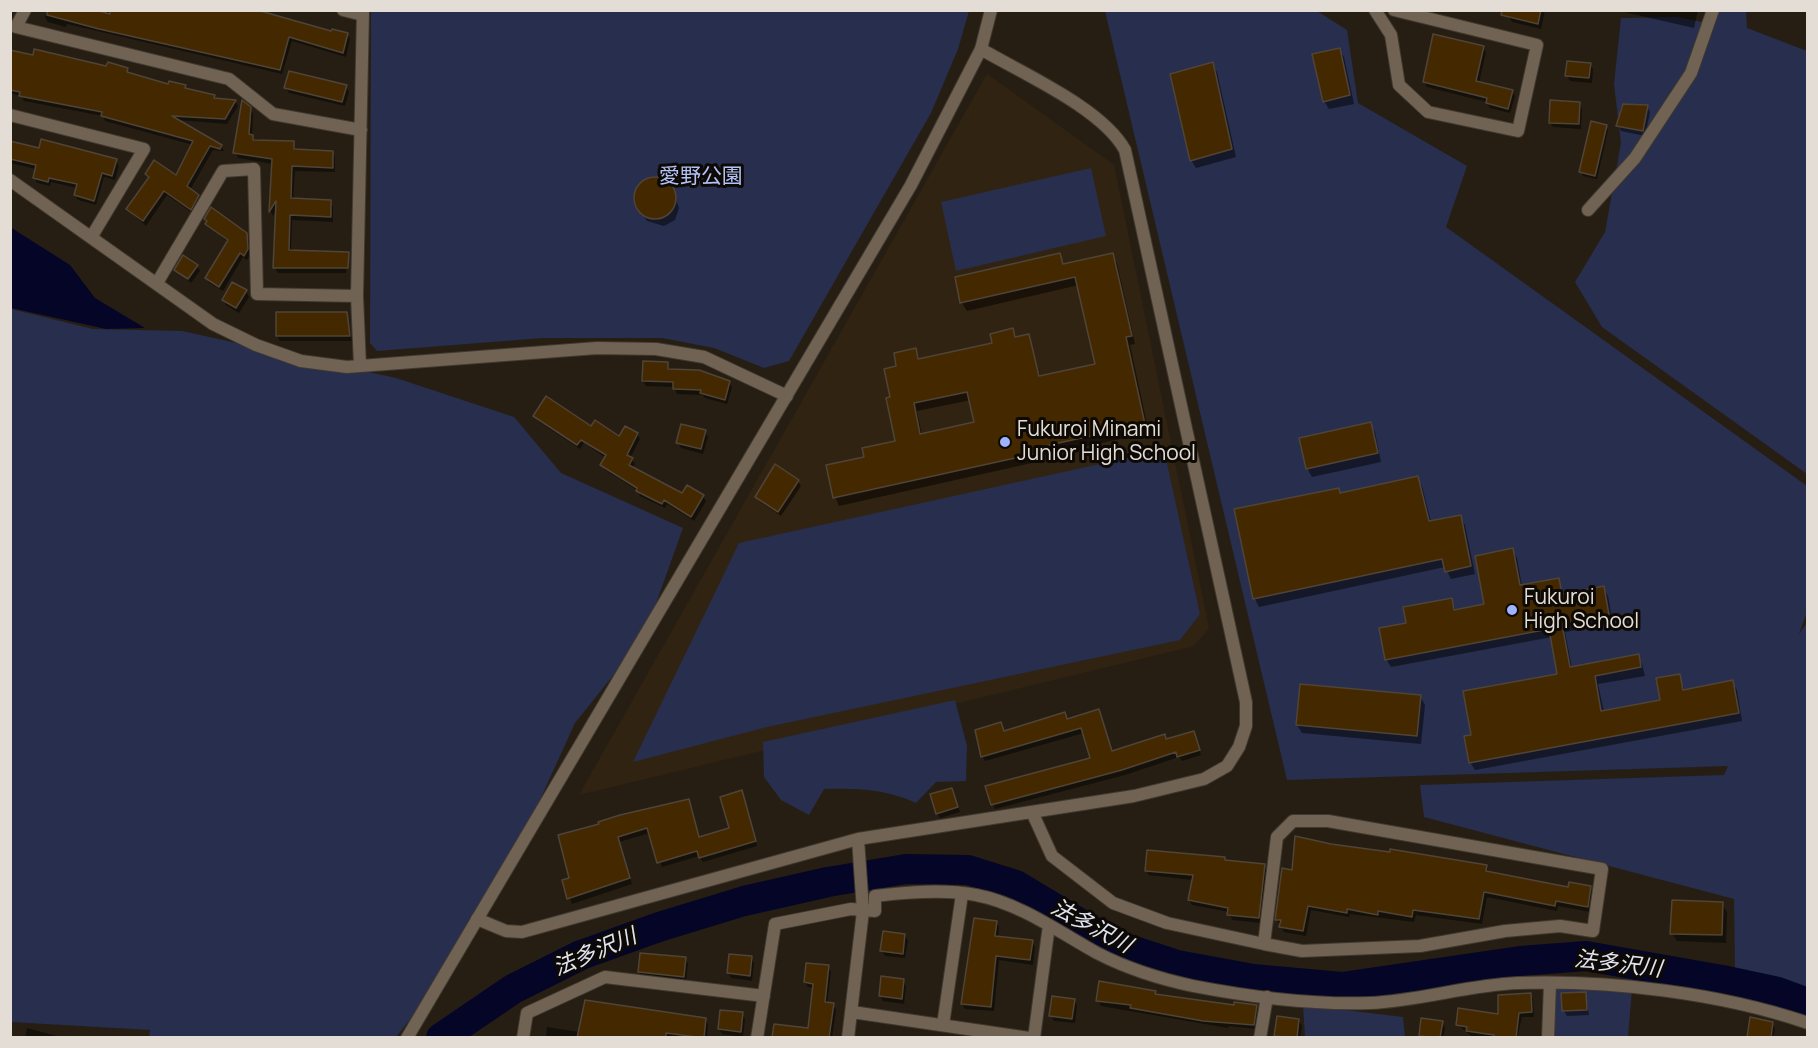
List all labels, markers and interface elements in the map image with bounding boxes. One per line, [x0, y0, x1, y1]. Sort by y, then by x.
park label: 愛野公園 [659, 164, 743, 190]
place label: Fukuroi Minami Junior High School [1017, 417, 1196, 467]
marker: Fukuroi Minami Junior High School [998, 435, 1012, 449]
place label: Fukuroi High School [1524, 585, 1639, 635]
marker: Fukuroi High School [1505, 603, 1519, 617]
water label: 法多沢川 [1046, 895, 1136, 959]
water label: 法多沢川 [549, 924, 641, 982]
water label: 法多沢川 [1573, 947, 1663, 983]

